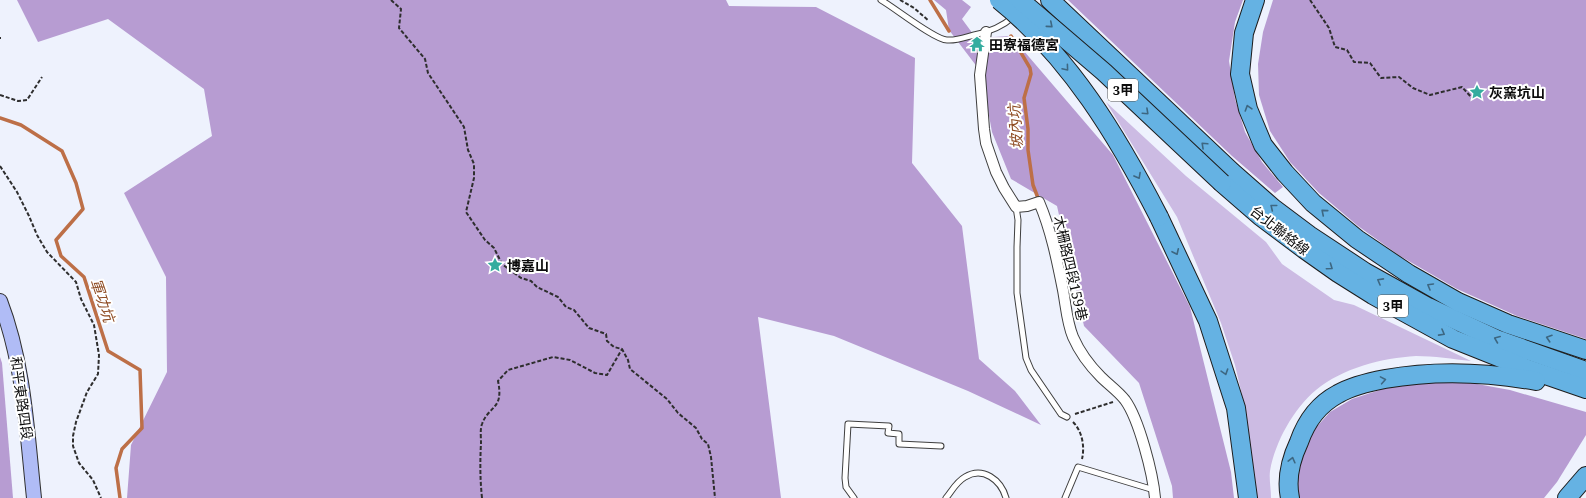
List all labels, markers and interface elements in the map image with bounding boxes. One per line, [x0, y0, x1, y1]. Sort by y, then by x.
one-way arrow [1045, 20, 1052, 27]
temple icon: 田寮福德宮 [968, 35, 986, 53]
place label: 田寮福德宮 [989, 35, 1059, 54]
one-way arrow [1061, 63, 1068, 70]
road number: 3甲 [1108, 79, 1138, 101]
place icon: 灰窯坑山 [1468, 83, 1486, 101]
place label: 灰窯坑山 [1489, 83, 1545, 102]
water label: 坡內坑 [1003, 102, 1027, 150]
one-way arrow [1244, 105, 1253, 112]
one-way arrow [1141, 107, 1149, 115]
one-way arrow [1201, 142, 1209, 150]
one-way arrow [1133, 171, 1140, 179]
street label: 台北聯絡線 [1247, 201, 1313, 259]
one-way arrow [1271, 205, 1278, 212]
one-way arrow [1321, 209, 1328, 216]
street label: 木柵路四段159巷 [1050, 213, 1092, 323]
one-way arrow [1171, 248, 1179, 255]
place icon: 博嘉山 [486, 256, 504, 274]
place label: 博嘉山 [507, 256, 549, 275]
one-way arrow [1326, 262, 1333, 269]
water label: 軍功坑 [86, 275, 120, 326]
one-way arrow [1377, 278, 1384, 285]
one-way arrow [1427, 283, 1434, 290]
road number: 3甲 [1378, 295, 1408, 317]
one-way arrow [1438, 329, 1445, 336]
one-way arrow [1546, 334, 1553, 343]
one-way arrow [1493, 335, 1500, 343]
street label: 和平東路四段 [7, 355, 37, 441]
one-way arrow [1220, 368, 1228, 375]
one-way arrow [1380, 376, 1386, 384]
one-way arrow [1288, 456, 1296, 463]

